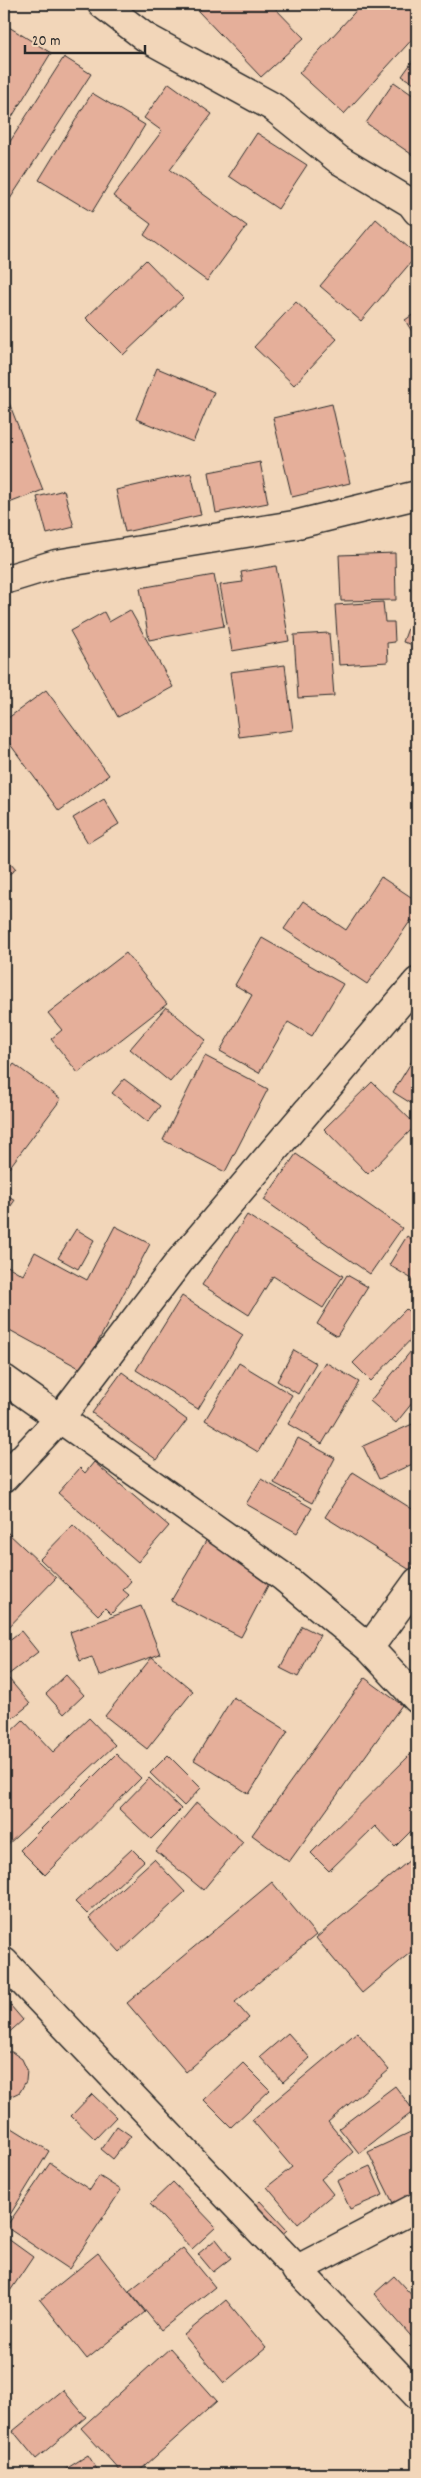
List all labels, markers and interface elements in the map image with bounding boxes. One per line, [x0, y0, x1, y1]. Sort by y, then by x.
scale bar [25, 22, 145, 54]
text: 20 m [32, 31, 60, 53]

